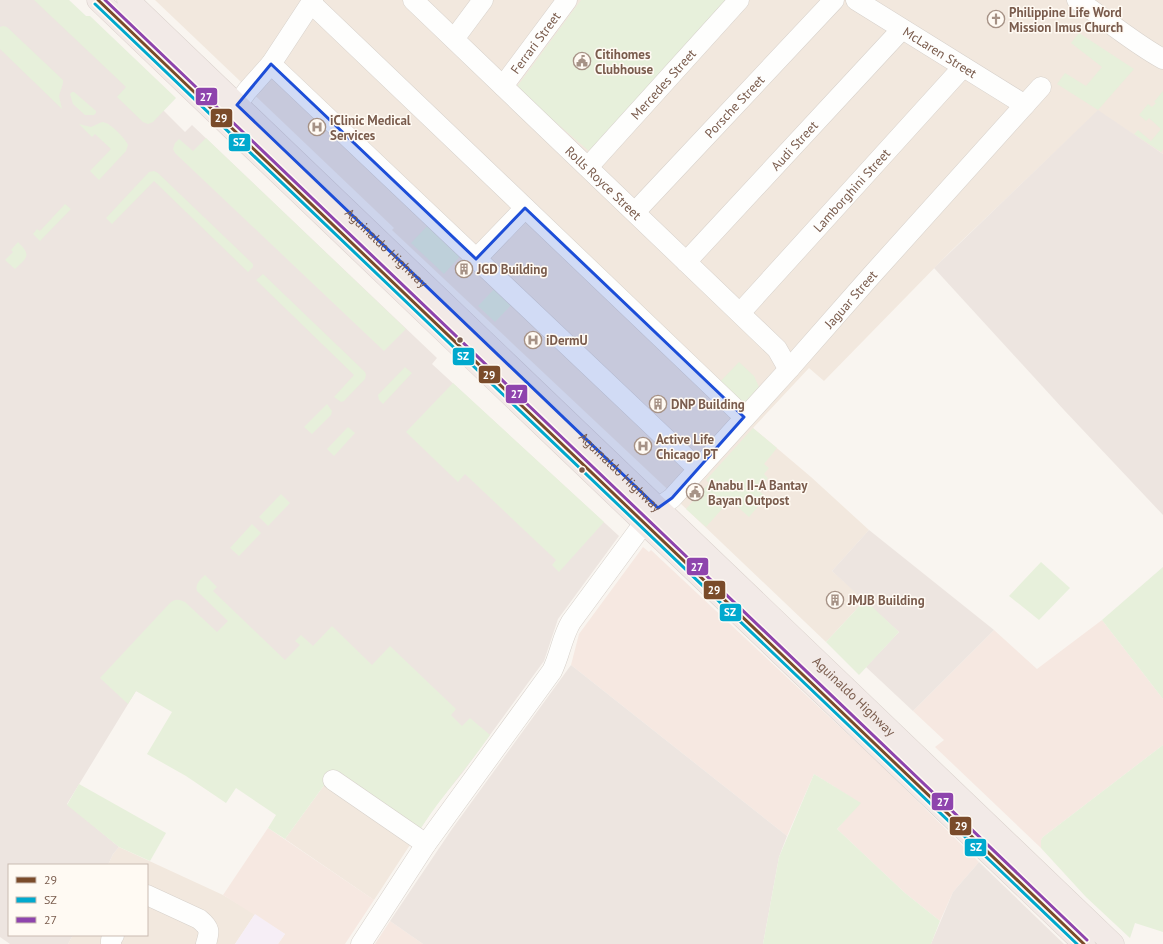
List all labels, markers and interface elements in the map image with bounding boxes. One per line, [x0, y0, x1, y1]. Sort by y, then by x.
place label: Philippine Life Word Mission Imus Church [1009, 4, 1123, 36]
street label: Ferrari Street [507, 8, 565, 77]
church icon: Philippine Life Word Mission Imus Church [986, 9, 1006, 29]
street label: McLaren Street [900, 23, 980, 82]
street label: Mercedes Street [627, 45, 700, 123]
place label: Citihomes Clubhouse [595, 46, 654, 78]
public building icon: Citihomes Clubhouse [572, 51, 592, 71]
street label: Porsche Street [701, 71, 769, 142]
line badge: 27 [195, 87, 218, 106]
text: 27 [200, 90, 212, 104]
line badge: 29 [210, 108, 233, 128]
text: 29 [215, 111, 227, 125]
place label: iClinic Medical Services [330, 112, 411, 144]
hospital icon: iClinic Medical Services [307, 117, 327, 137]
street label: Audi Street [767, 117, 822, 174]
line badge: SZ [228, 133, 251, 152]
text: SZ [233, 135, 245, 149]
street label: Rolls Royce Street [561, 143, 645, 224]
street label: Lamborghini Street [810, 145, 894, 236]
street label: Aguinaldo Highway [341, 205, 431, 292]
building icon: JGD Building [454, 259, 474, 279]
place label: JGD Building [476, 261, 547, 278]
street label: Jaguar Street [820, 266, 881, 333]
hospital icon: iDermU [523, 330, 543, 350]
place label: iDermU [546, 332, 588, 349]
unlabelled marker [455, 335, 465, 345]
line badge: SZ [452, 347, 475, 366]
text: SZ [457, 349, 469, 363]
line badge: 29 [478, 365, 501, 384]
text: 29 [483, 368, 495, 382]
line badge: 27 [505, 384, 528, 404]
text: 27 [511, 387, 523, 401]
building icon: DNP Building [648, 394, 668, 414]
place label: DNP Building [671, 396, 745, 413]
street label: Aguinaldo Highway [575, 429, 665, 516]
place label: Active Life Chicago PT [656, 431, 718, 463]
hospital icon: Active Life Chicago PT [633, 436, 653, 456]
unlabelled marker [577, 465, 587, 475]
place label: Anabu II-A Bantay Bayan Outpost [708, 477, 808, 509]
public building icon: Anabu II-A Bantay Bayan Outpost [685, 482, 705, 502]
line badge: 27 [686, 557, 709, 576]
text: 27 [691, 560, 703, 574]
line badge: 29 [703, 580, 726, 600]
text: 29 [708, 583, 720, 597]
building icon: JMJB Building [825, 590, 845, 610]
place label: JMJB Building [847, 592, 925, 609]
line badge: SZ [719, 603, 742, 622]
text: SZ [724, 605, 736, 619]
street label: Aguinaldo Highway [809, 653, 899, 740]
line badge: 27 [931, 792, 954, 811]
text: 27 [937, 795, 949, 809]
line badge: 29 [949, 816, 972, 836]
text: 29 [955, 819, 967, 833]
line badge: SZ [964, 838, 987, 857]
text: SZ [970, 840, 982, 854]
legend [8, 864, 148, 936]
text: 29 [44, 872, 57, 887]
text: SZ [44, 892, 57, 907]
text: 27 [44, 912, 57, 927]

